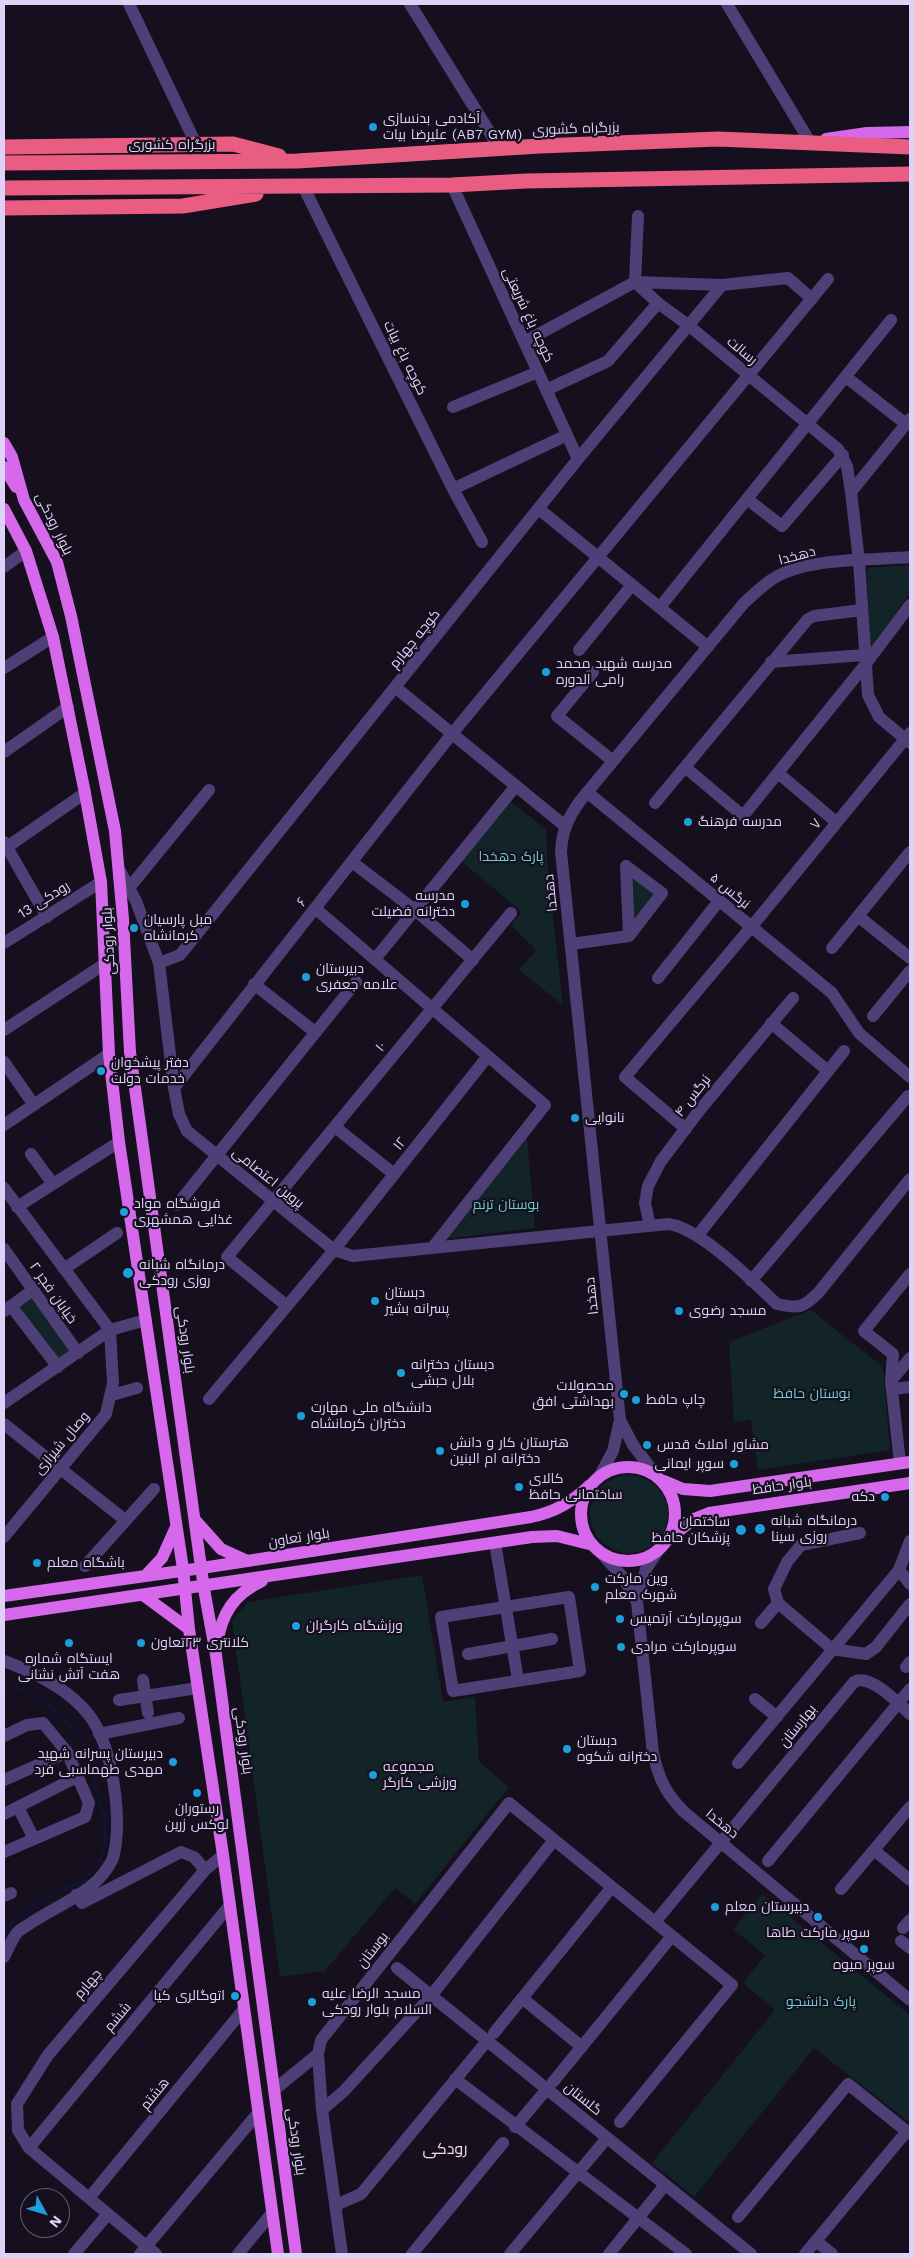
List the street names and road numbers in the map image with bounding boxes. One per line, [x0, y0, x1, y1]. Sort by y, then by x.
street label: بزرگراه کشوری [532, 119, 620, 139]
street label: بزرگراه کشوری [128, 137, 216, 153]
street label: کوچه باغ شریعتی [499, 265, 557, 365]
street label: کوچه باغ بیات [380, 318, 430, 398]
street label: رسالت [723, 333, 761, 369]
street label: بلوار رودکی [32, 490, 76, 558]
street label: دهخدا [777, 543, 817, 569]
street label: کوچه چهارم [386, 606, 444, 672]
street label: ۷ [807, 815, 825, 833]
street label: نرگس ۵ [706, 869, 754, 913]
street label: دهخدا [541, 873, 561, 913]
street label: رودکی 13 [15, 878, 73, 922]
street label: ۶ [293, 894, 311, 910]
street label: بلوار رودکی [99, 907, 119, 975]
street label: ۱۰ [372, 1039, 390, 1055]
street label: نرگس ۴ [671, 1072, 715, 1120]
street label: ۱۲ [390, 1134, 410, 1154]
street label: پروین اعتصامی [229, 1144, 307, 1212]
street label: خیابان فجر ۲ [26, 1259, 80, 1327]
street label: دهخدا [582, 1276, 602, 1316]
street label: بلوار رودکی [172, 1305, 198, 1375]
street label: وصال شیرازی [31, 1408, 93, 1478]
street label: بلوار حافظ [751, 1474, 813, 1498]
street label: بلوار تعاون [267, 1525, 331, 1551]
street label: بهارستان [776, 1701, 820, 1751]
street label: بلوار رودکی [230, 1706, 256, 1776]
street label: دهخدا [702, 1806, 742, 1842]
street label: بوستان [354, 1929, 392, 1971]
street label: چهارم [71, 1966, 105, 2002]
street label: ششم [101, 1999, 135, 2035]
street label: هشتم [137, 2075, 173, 2113]
street label: گلستان [561, 2079, 605, 2119]
street label: بلوار رودکی [283, 2107, 309, 2177]

